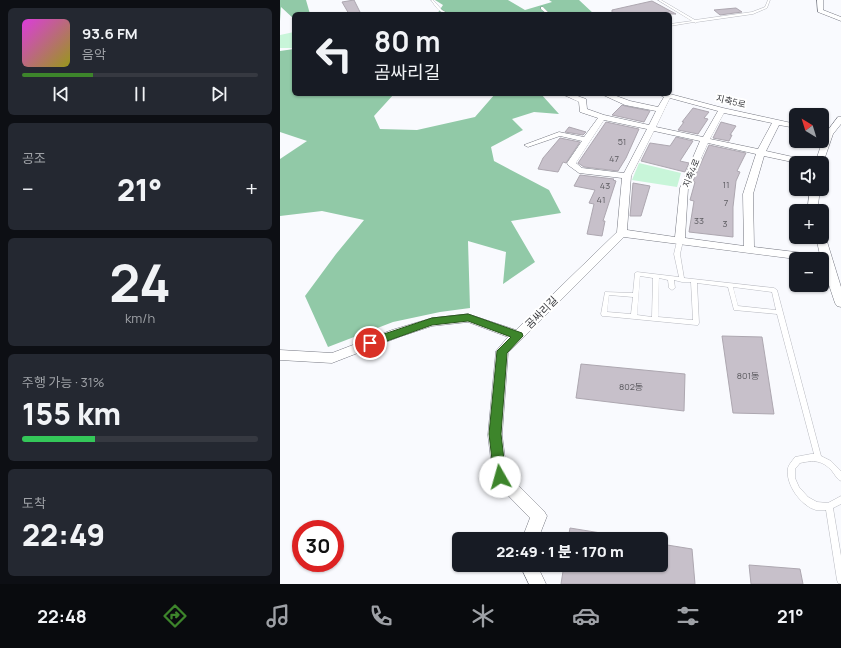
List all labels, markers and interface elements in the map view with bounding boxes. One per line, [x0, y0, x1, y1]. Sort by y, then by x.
text: 80 m [374, 22, 440, 60]
text: 93.6 FM [82, 23, 138, 44]
icon: left [308, 28, 360, 80]
text: 음악 [82, 45, 106, 63]
text: 곰싸리길 [374, 60, 440, 84]
icon: previous [50, 83, 72, 105]
icon: pause [129, 83, 151, 105]
icon: next [208, 83, 230, 105]
street label: 지축5로 [715, 91, 747, 111]
north arrow [789, 108, 829, 148]
map controls [789, 108, 829, 292]
house number: 51 [618, 135, 626, 148]
text: 공조 [22, 149, 46, 167]
house number: 47 [609, 152, 619, 165]
button: sound [789, 156, 829, 196]
street label: 지축4로 [679, 157, 703, 189]
text: 21° [117, 169, 162, 210]
text: − [22, 174, 34, 204]
text: + [245, 174, 258, 204]
house number: 11 [722, 178, 730, 191]
house number: 43 [600, 179, 610, 192]
house number: 41 [597, 193, 605, 206]
house number: 7 [724, 196, 729, 209]
button: + [789, 204, 829, 244]
house number: 33 [694, 214, 704, 227]
house number: 3 [723, 217, 728, 230]
text: 24 [109, 247, 171, 318]
button: − [789, 252, 829, 292]
street label: 곰싸리길 [521, 292, 561, 332]
text: km/h [125, 309, 155, 327]
pin [353, 326, 387, 360]
icon: arrive [359, 332, 381, 354]
house number: 801동 [737, 369, 759, 382]
text: 주행 가능 · 31% [22, 373, 105, 391]
house number: 802동 [619, 380, 643, 393]
text: 155 km [22, 393, 121, 434]
position arrow [479, 456, 521, 498]
text: 도착 [22, 494, 46, 512]
text: 22:49 [22, 514, 105, 555]
speed limit sign: 30 [292, 520, 344, 572]
text: 22:49 · 1 분 · 170 m [496, 541, 624, 562]
icon: directions [161, 602, 189, 630]
icon: music [264, 602, 292, 630]
icon: phone [367, 602, 395, 630]
icon: climate [469, 602, 497, 630]
icon: car [572, 602, 600, 630]
icon: filters [674, 602, 702, 630]
text: 22:48 [37, 604, 87, 628]
text: 21° [777, 604, 804, 628]

